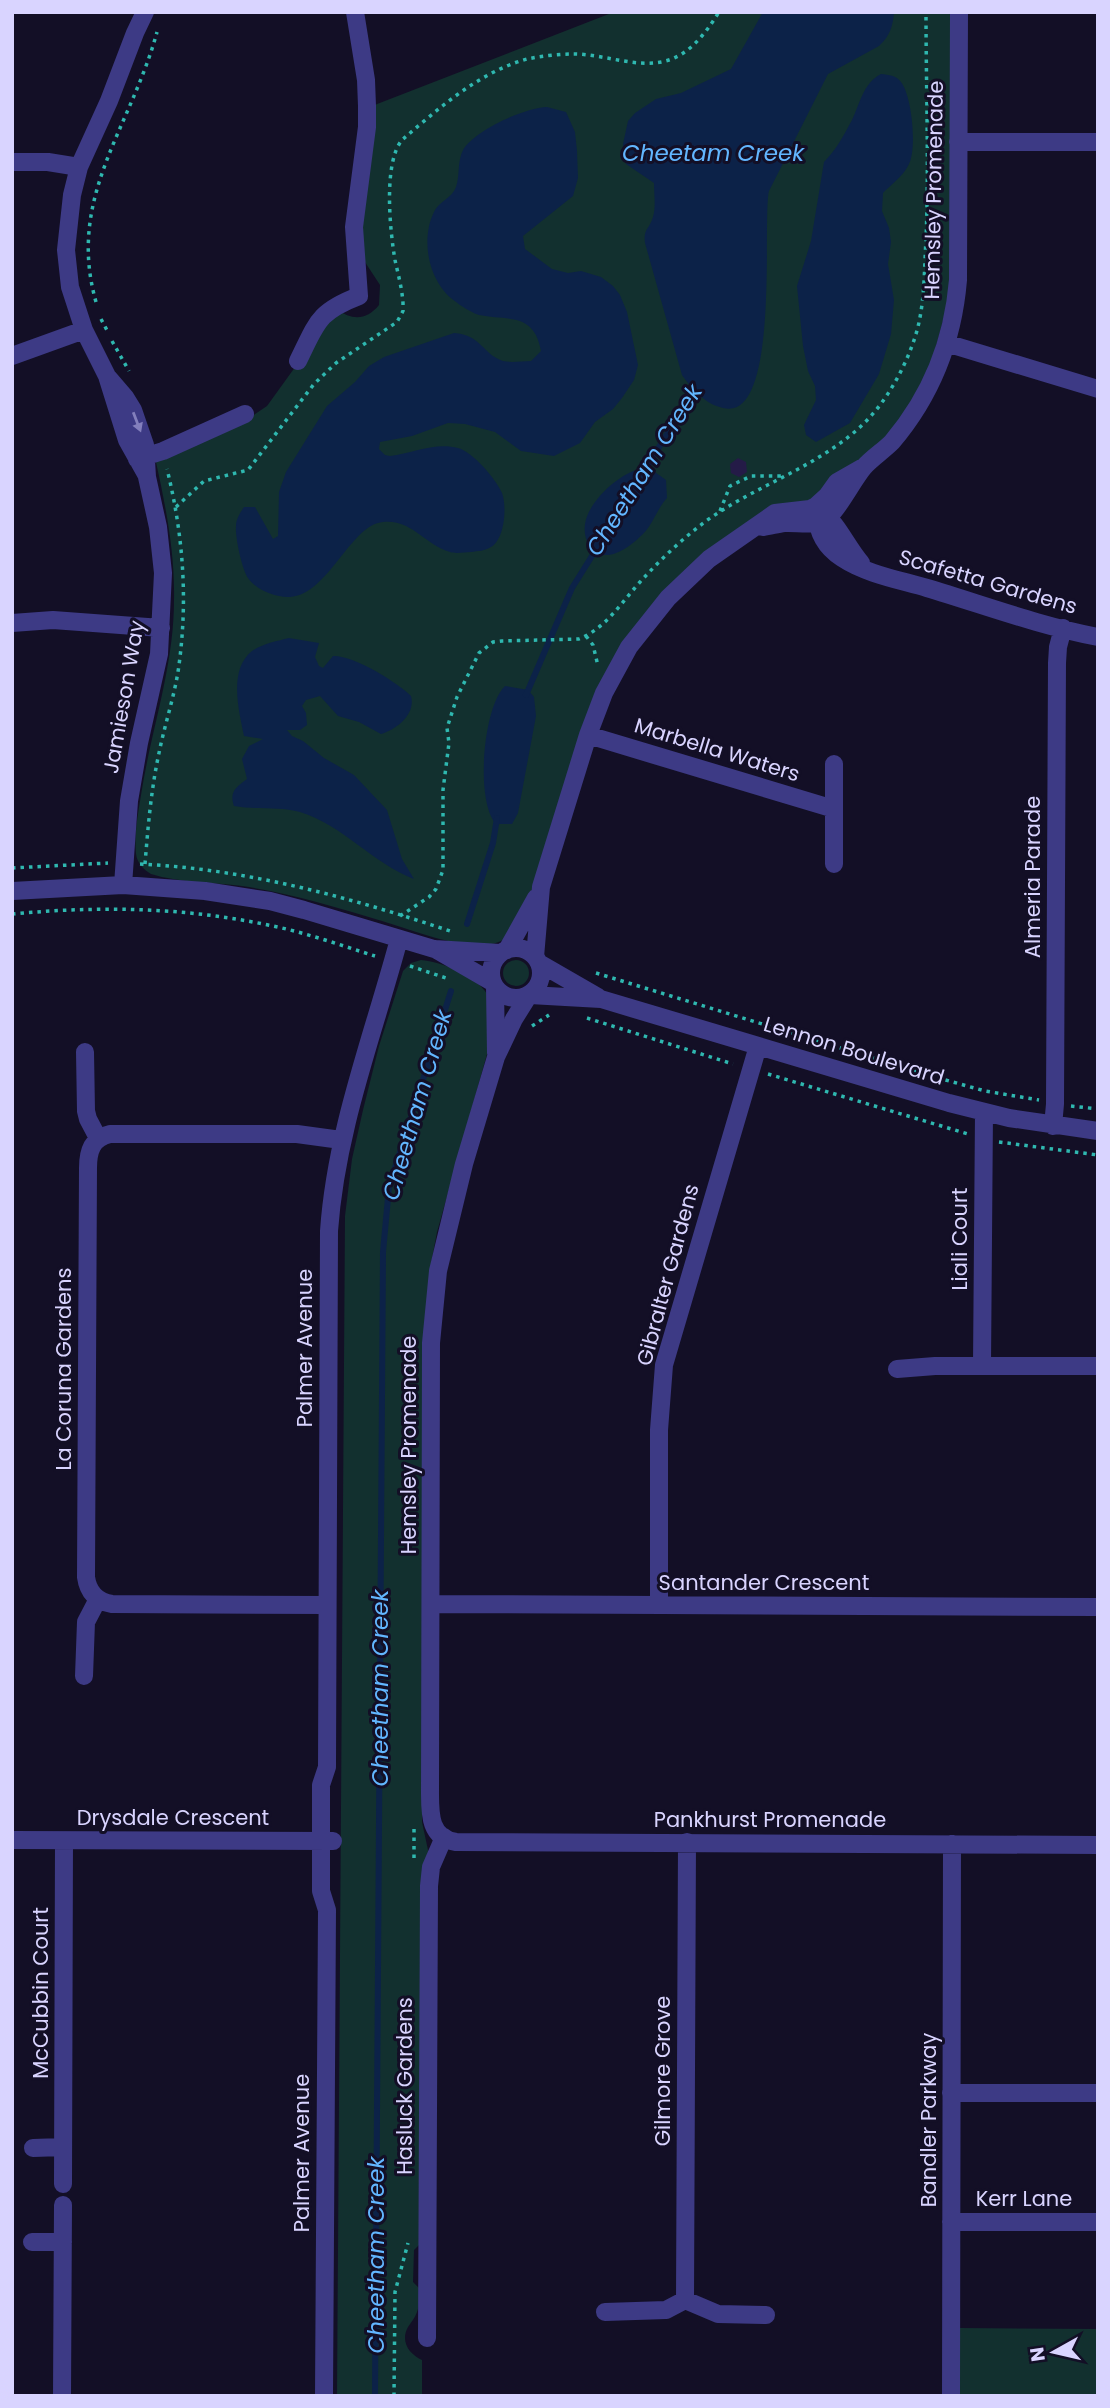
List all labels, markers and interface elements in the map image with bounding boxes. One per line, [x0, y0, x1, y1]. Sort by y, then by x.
street label: Hemsley Promenade [917, 80, 950, 300]
water label: Cheetam Creek [622, 137, 805, 169]
water label: Cheetham Creek [578, 377, 710, 562]
one-way arrow [132, 412, 143, 433]
street label: Scafetta Gardens [896, 542, 1081, 621]
street label: Jamieson Way [96, 618, 151, 776]
street label: Marbella Waters [631, 711, 803, 788]
street label: Almeria Parade [1018, 796, 1047, 958]
water label: Cheetham Creek [374, 1005, 460, 1204]
street label: Lennon Boulevard [760, 1009, 948, 1092]
street label: Gibralter Gardens [629, 1181, 706, 1369]
street label: Liali Court [945, 1188, 974, 1290]
street label: La Coruna Gardens [49, 1267, 78, 1471]
street label: Palmer Avenue [290, 1269, 319, 1427]
street label: Hemsley Promenade [394, 1336, 423, 1554]
street label: Santander Crescent [659, 1568, 869, 1597]
water label: Cheetham Creek [364, 1588, 396, 1786]
street label: Drysdale Crescent [77, 1803, 269, 1832]
street label: Pankhurst Promenade [654, 1805, 886, 1834]
street label: McCubbin Court [26, 1907, 55, 2079]
street label: Gilmore Grove [648, 1996, 677, 2146]
street label: Hasluck Gardens [390, 1997, 419, 2175]
street label: Bandler Parkway [914, 2033, 943, 2207]
street label: Palmer Avenue [287, 2074, 316, 2232]
water label: Cheetham Creek [360, 2155, 392, 2353]
street label: Kerr Lane [976, 2184, 1072, 2213]
north arrow [1019, 2317, 1089, 2387]
text: N [1023, 2345, 1052, 2363]

